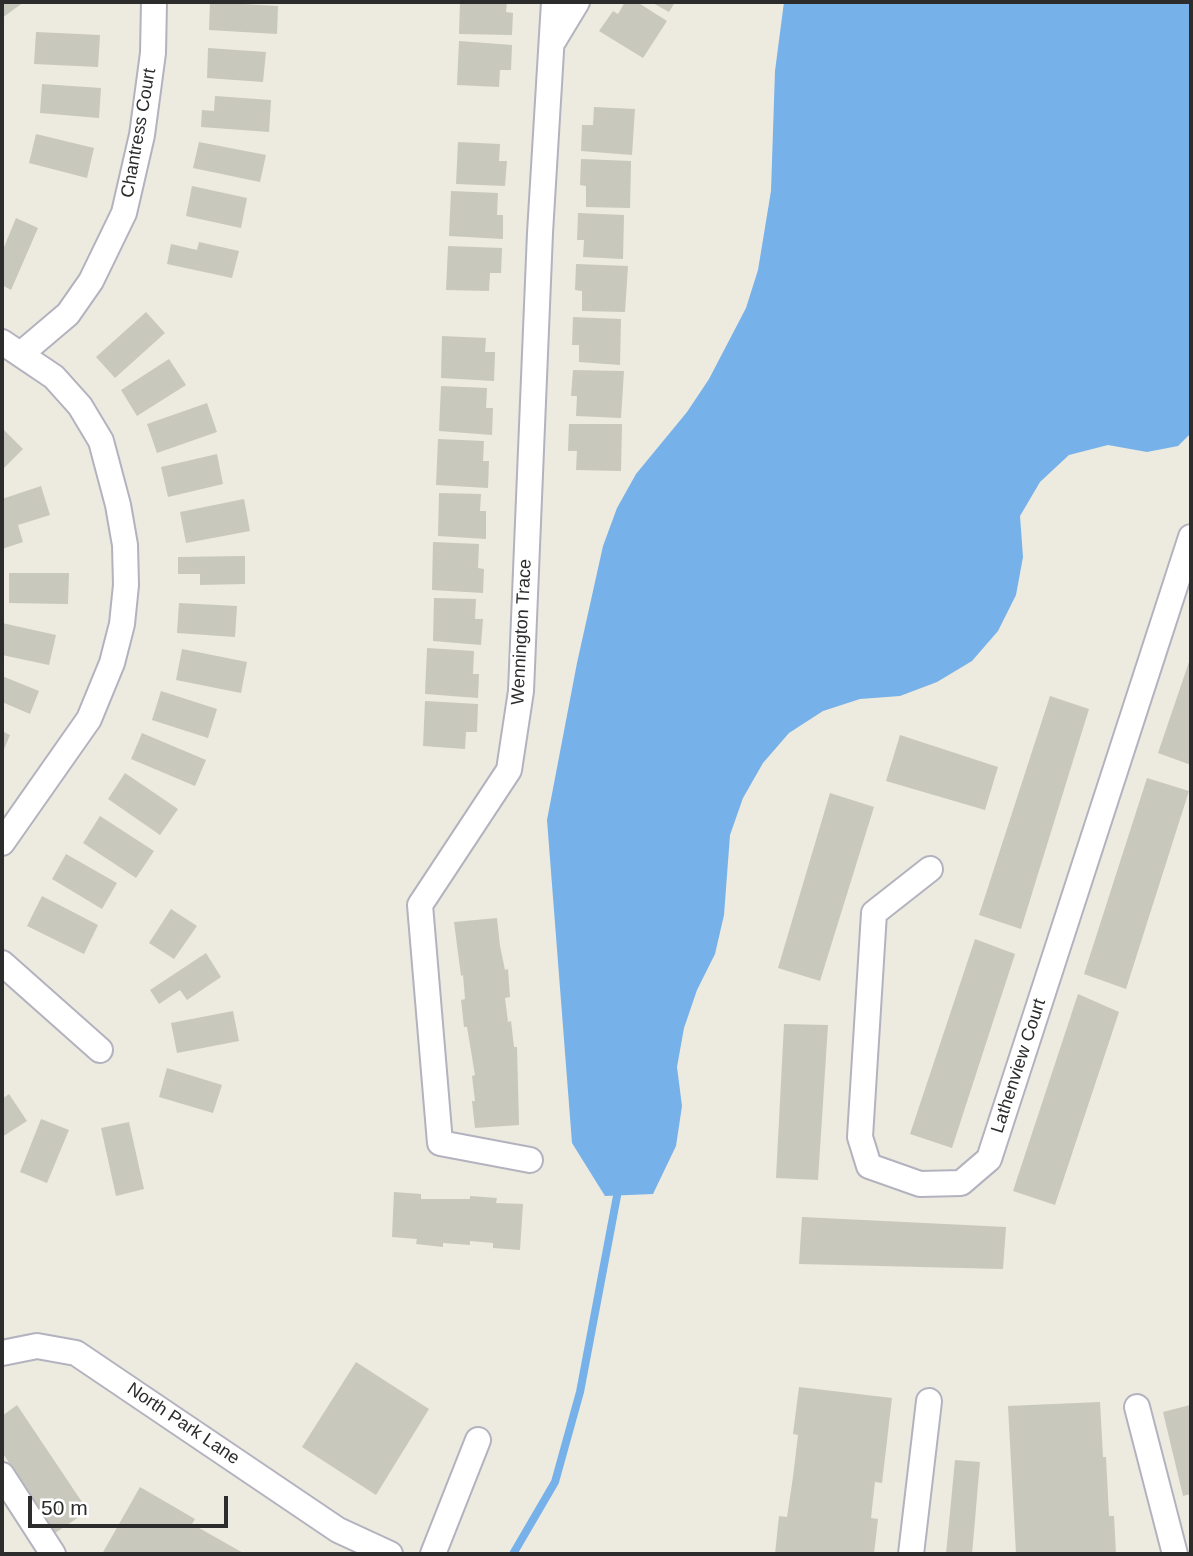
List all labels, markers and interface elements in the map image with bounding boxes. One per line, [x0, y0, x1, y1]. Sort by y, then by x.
street label: Chantress Court [117, 67, 161, 199]
street label: Wennington Trace [507, 558, 537, 706]
street label: Lathenview Court [987, 996, 1051, 1136]
street label: North Park Lane [123, 1378, 243, 1470]
scale bar [32, 1482, 231, 1526]
text: 50 m [41, 1496, 88, 1519]

